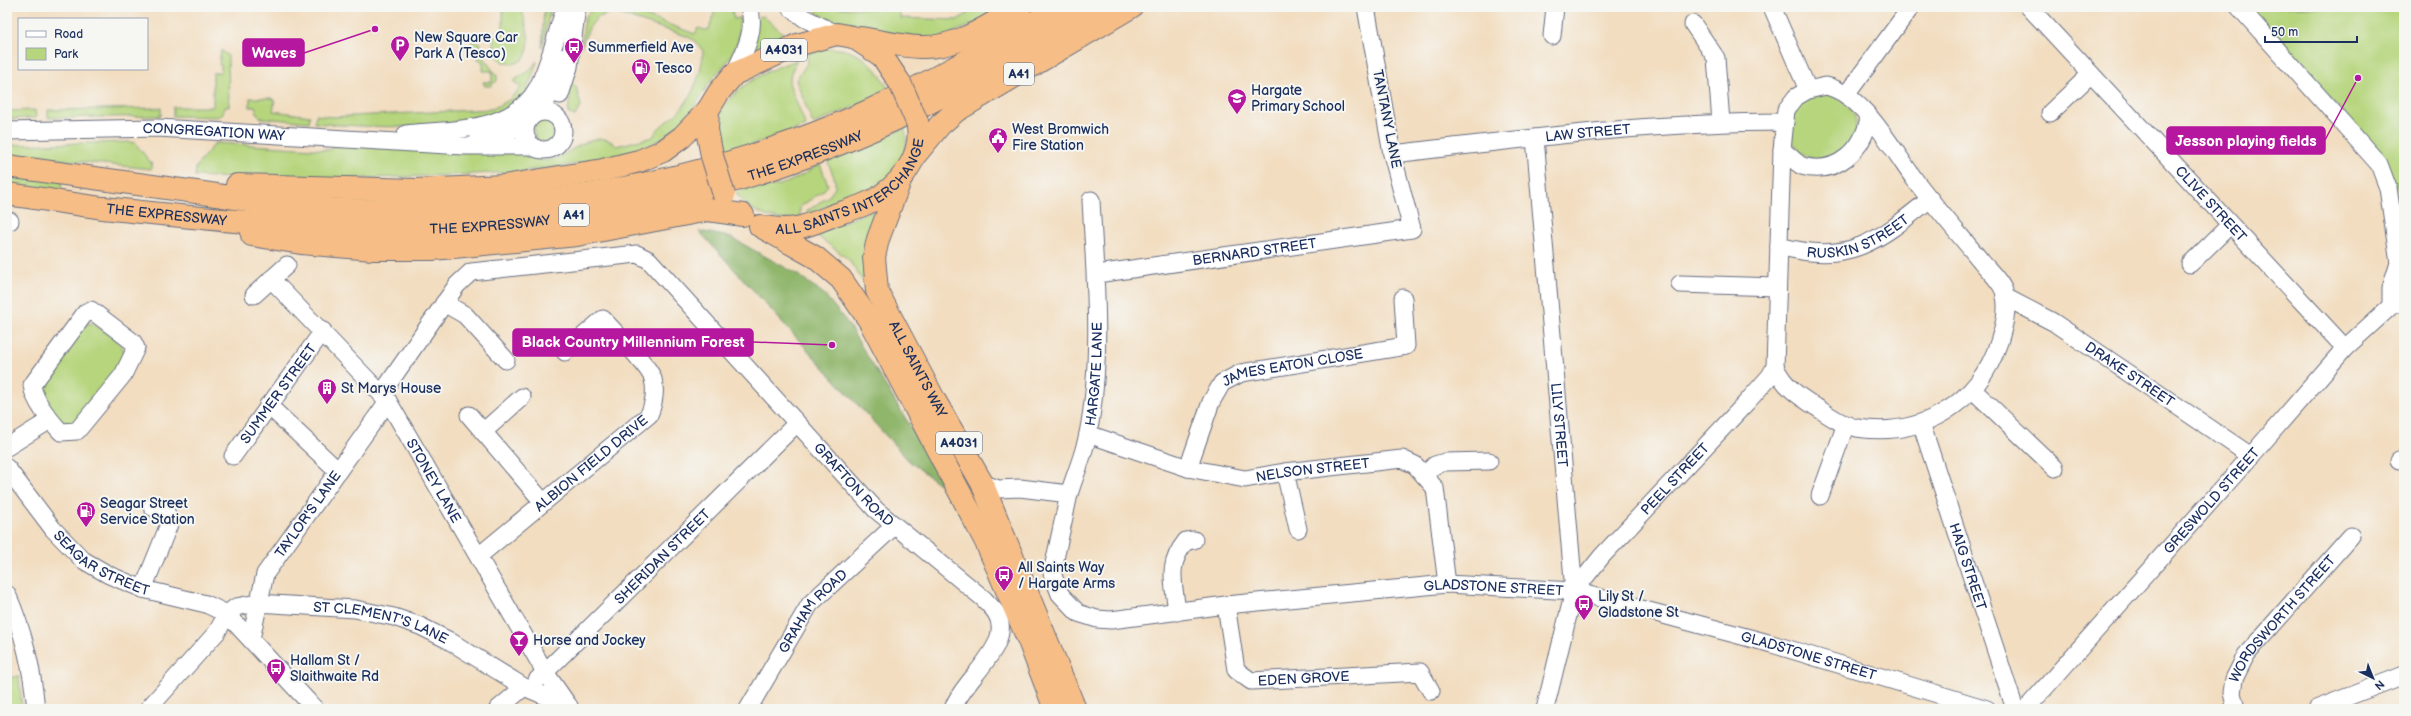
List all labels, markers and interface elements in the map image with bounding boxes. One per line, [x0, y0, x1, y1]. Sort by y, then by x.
legend [18, 18, 148, 70]
scale bar [2265, 18, 2357, 44]
text: 50 m [2271, 25, 2298, 40]
text: Road [54, 27, 83, 42]
place label: New Square Car Park A (Tesco) [414, 29, 519, 62]
parking icon: New Square Car Park A (Tesco) [389, 34, 411, 62]
bus stop icon: Summerfield Ave [563, 36, 585, 64]
callout: Waves [243, 39, 304, 66]
place label: Summerfield Ave [588, 39, 694, 56]
road number: A4031 [761, 39, 807, 61]
text: Waves [252, 44, 296, 63]
text: Park [54, 47, 78, 62]
fuel station icon: Tesco [630, 57, 652, 85]
place label: Tesco [655, 60, 693, 77]
road number: A41 [1004, 63, 1034, 85]
street label: TANTANY LANE [1369, 68, 1405, 170]
place label: Hargate Primary School [1251, 82, 1345, 115]
school or university icon: Hargate Primary School [1226, 87, 1248, 115]
street label: CONGREGATION WAY [143, 119, 286, 144]
street label: LAW STREET [1544, 120, 1632, 145]
place label: West Bromwich Fire Station [1012, 121, 1109, 154]
street label: THE EXPRESSWAY [746, 126, 866, 184]
public building icon: West Bromwich Fire Station [987, 126, 1009, 154]
callout: Jesson playing fields [2167, 127, 2325, 154]
text: Jesson playing fields [2175, 132, 2317, 151]
street label: ALL SAINTS INTERCHANGE [775, 137, 927, 238]
street label: CLIVE STREET [2172, 162, 2251, 245]
street label: THE EXPRESSWAY [106, 200, 228, 229]
road number: A41 [559, 204, 589, 226]
street label: RUSKIN STREET [1806, 210, 1913, 261]
street label: THE EXPRESSWAY [429, 211, 552, 237]
street label: BERNARD STREET [1191, 234, 1318, 269]
street label: ALL SAINTS WAY [886, 318, 952, 421]
street label: HARGATE LANE [1081, 322, 1105, 427]
callout: Black Country Millennium Forest [513, 329, 753, 356]
text: Black Country Millennium Forest [521, 333, 745, 352]
street label: DRAKE STREET [2082, 338, 2178, 411]
street label: SUMMER STREET [236, 340, 320, 447]
street label: JAMES EATON CLOSE [1219, 345, 1364, 390]
building icon: St Marys House [316, 377, 338, 405]
place label: St Marys House [341, 380, 441, 397]
street label: LILY STREET [1548, 382, 1572, 468]
street label: ALBION FIELD DRIVE [531, 411, 651, 515]
road number: A4031 [936, 432, 982, 454]
street label: STONEY LANE [403, 435, 465, 526]
street label: GRAFTON ROAD [810, 439, 897, 530]
street label: PEEL STREET [1637, 439, 1713, 518]
street label: GRESWOLD STREET [2160, 444, 2263, 557]
street label: NELSON STREET [1254, 454, 1371, 485]
street label: TAYLOR'S LANE [271, 467, 344, 561]
place label: Seagar Street Service Station [100, 495, 195, 528]
fuel station icon: Seagar Street Service Station [75, 500, 97, 528]
street label: SHERIDAN STREET [611, 505, 714, 607]
street label: HAIG STREET [1946, 521, 1991, 613]
street label: SEAGAR STREET [50, 527, 152, 599]
street label: WORDSWORTH STREET [2225, 551, 2339, 685]
place label: All Saints Way / Hargate Arms [1018, 559, 1115, 592]
bus stop icon: All Saints Way / Hargate Arms [993, 564, 1015, 592]
street label: GRAHAM ROAD [775, 566, 851, 656]
street label: GLADSTONE STREET [1423, 575, 1565, 599]
place label: Lily St / Gladstone St [1598, 588, 1679, 621]
bus stop icon: Lily St / Gladstone St [1573, 593, 1595, 621]
street label: ST CLEMENT'S LANE [313, 598, 451, 647]
street label: GLADSTONE STREET [1739, 628, 1879, 684]
bar icon: Horse and Jockey [508, 629, 530, 657]
place label: Horse and Jockey [533, 632, 646, 649]
place label: Hallam St / Slaithwaite Rd [290, 652, 379, 685]
bus stop icon: Hallam St / Slaithwaite Rd [265, 657, 287, 685]
north arrow [2353, 658, 2393, 698]
street label: EDEN GROVE [1257, 667, 1350, 689]
text: N [2372, 677, 2387, 693]

